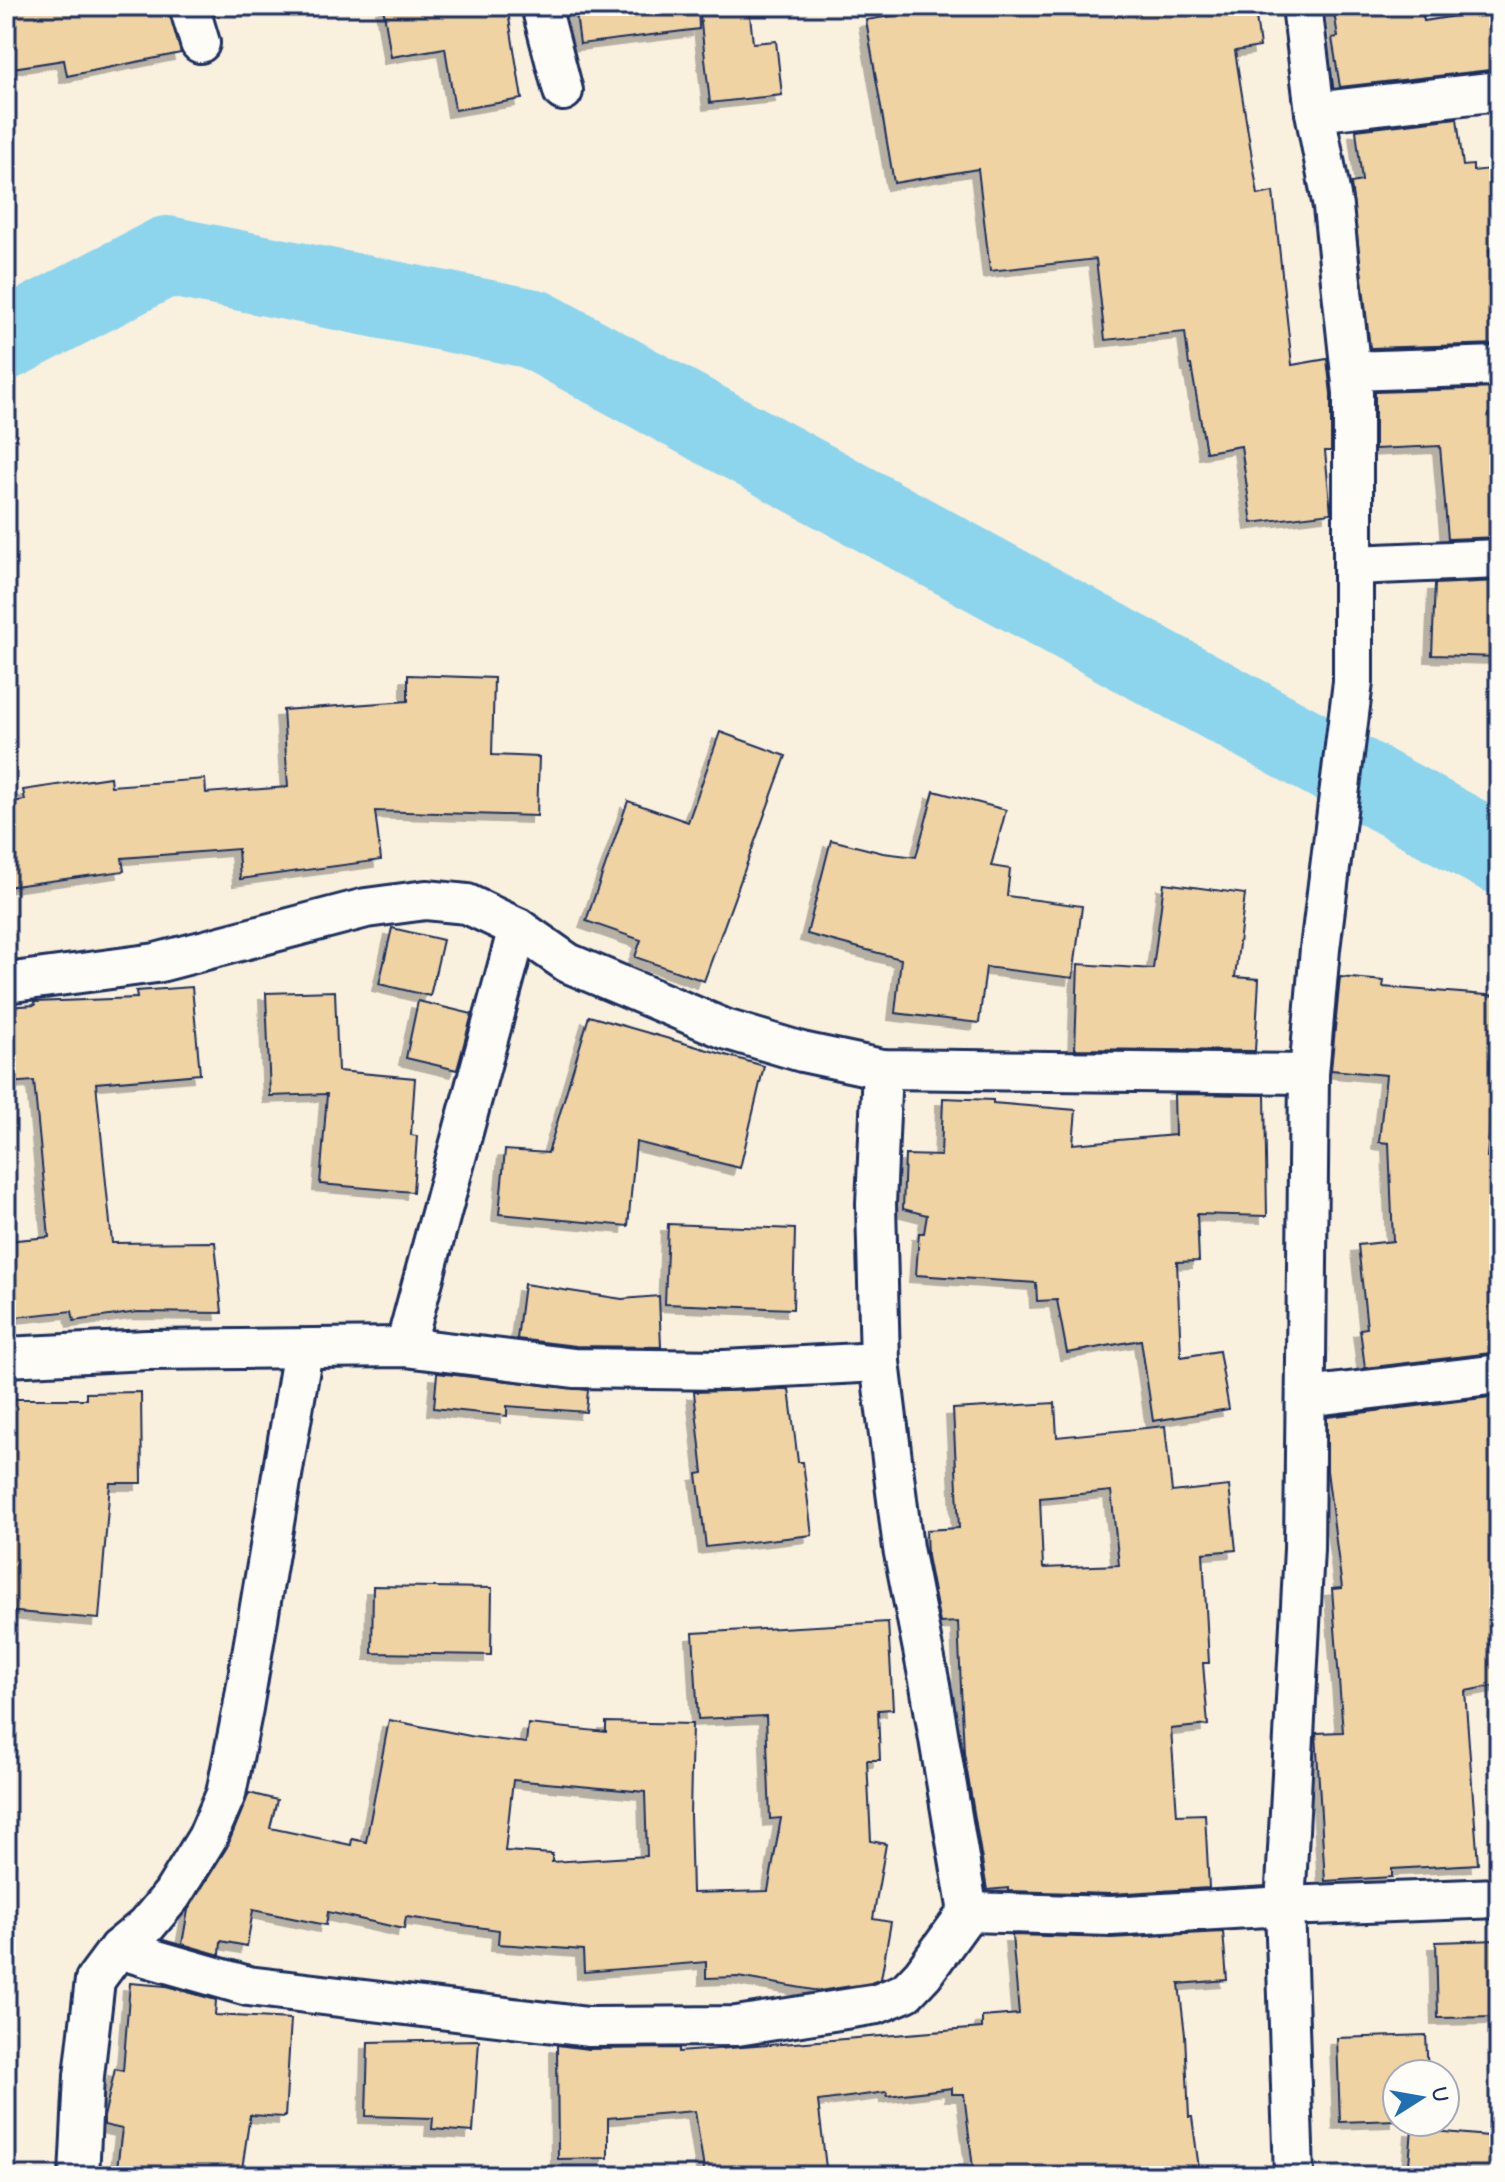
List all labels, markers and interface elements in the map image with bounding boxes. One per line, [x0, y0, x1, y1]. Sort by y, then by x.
north arrow [1381, 2058, 1461, 2138]
text: U [1425, 2085, 1454, 2104]

